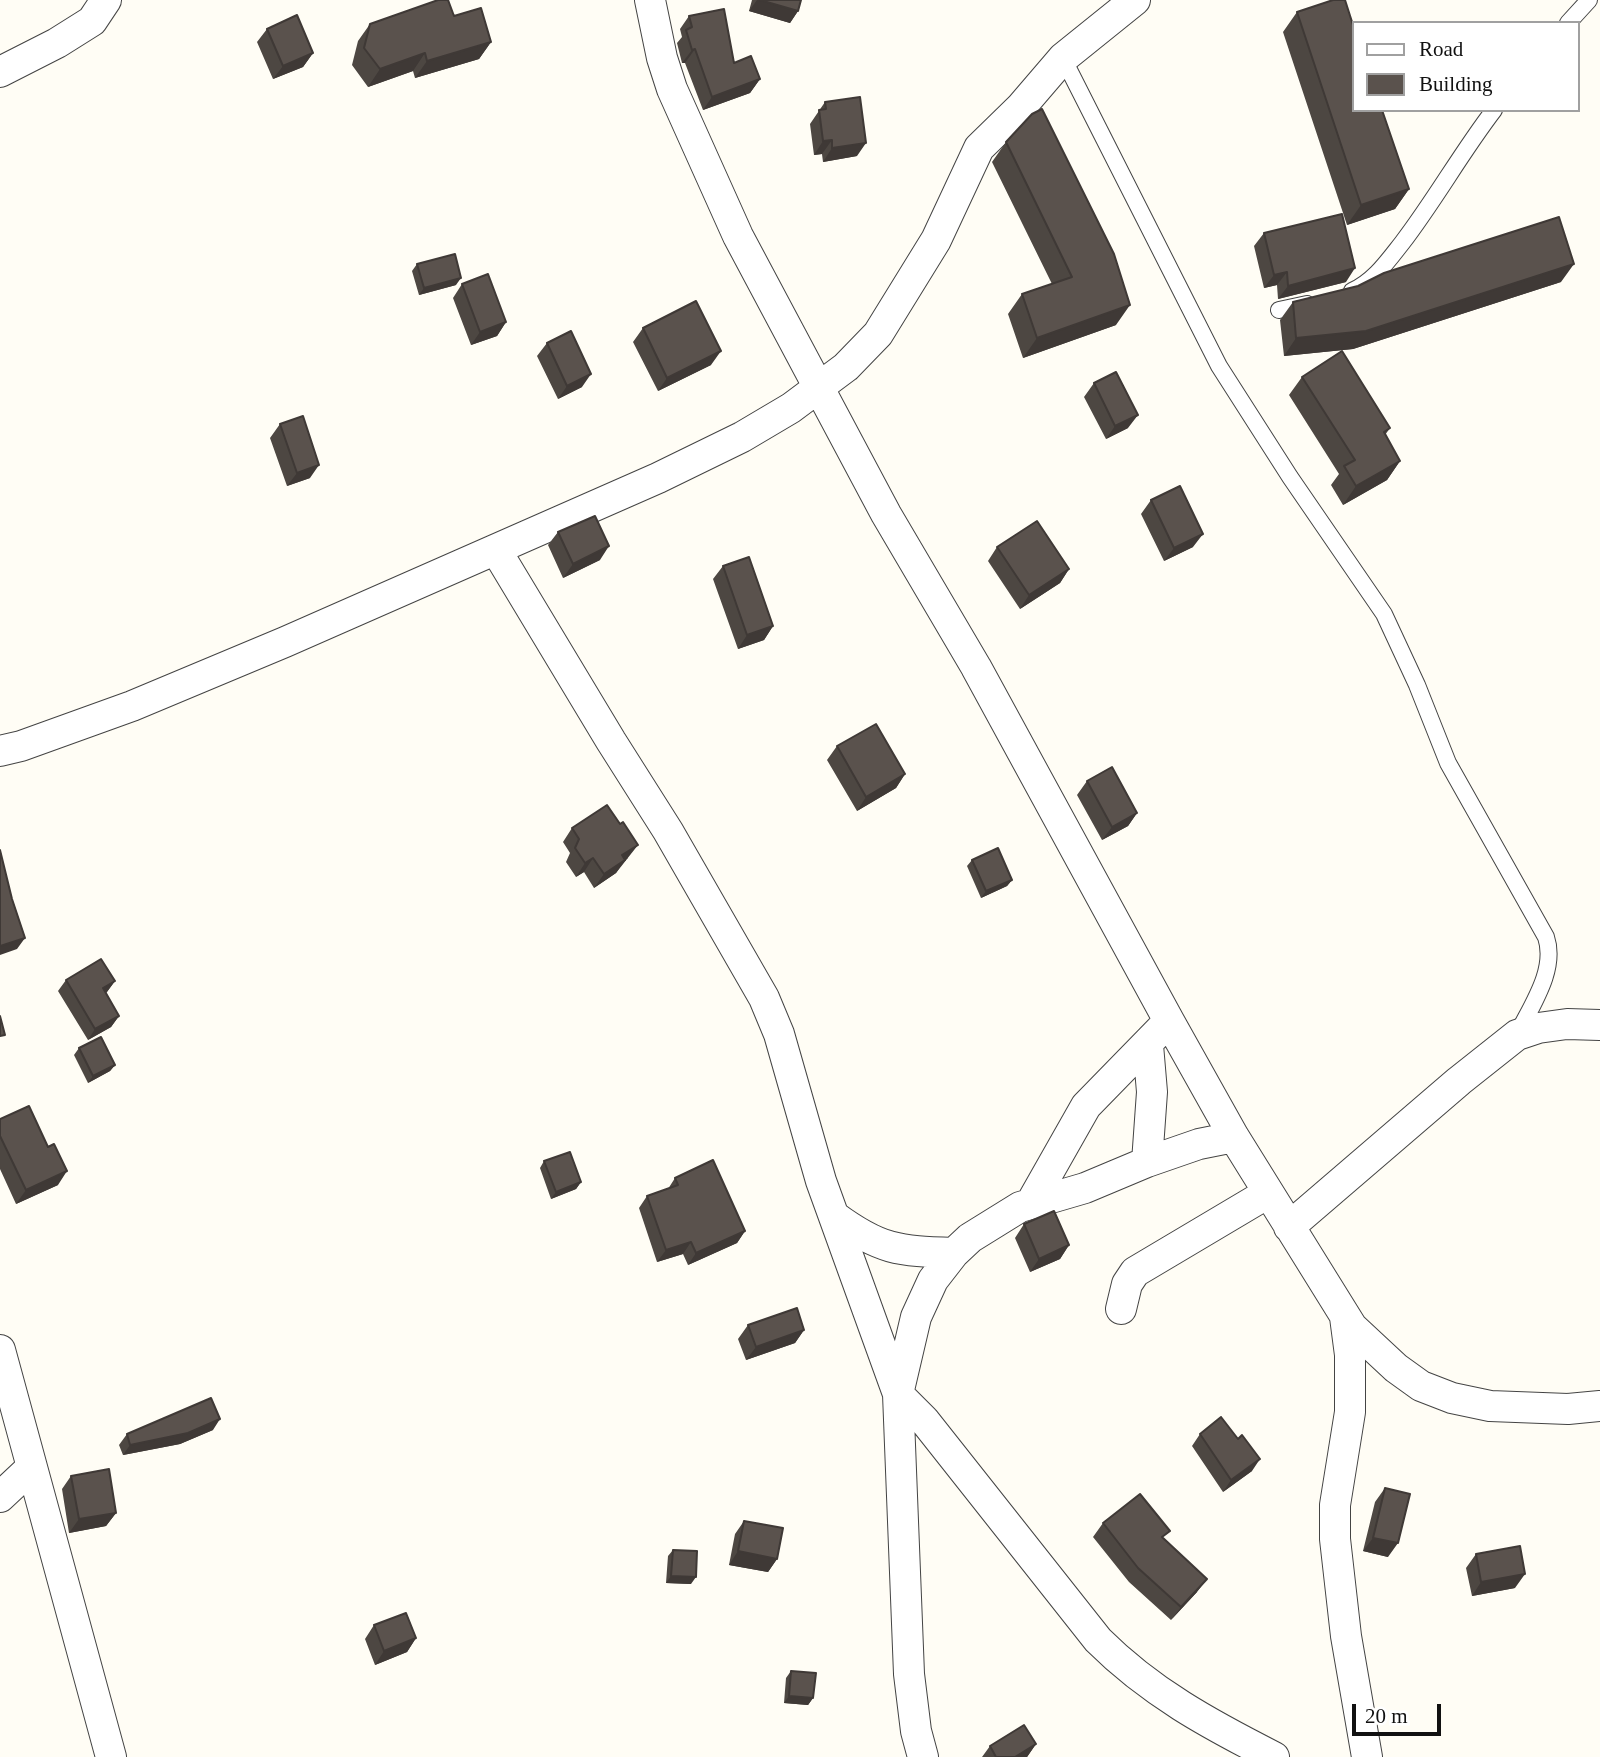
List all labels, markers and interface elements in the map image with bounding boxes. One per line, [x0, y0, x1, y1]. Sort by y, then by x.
legend [1352, 21, 1579, 112]
text: Road [1419, 37, 1463, 61]
text: Building [1419, 72, 1493, 96]
scale bar [1355, 1690, 1444, 1734]
text: 20 m [1365, 1704, 1408, 1728]

